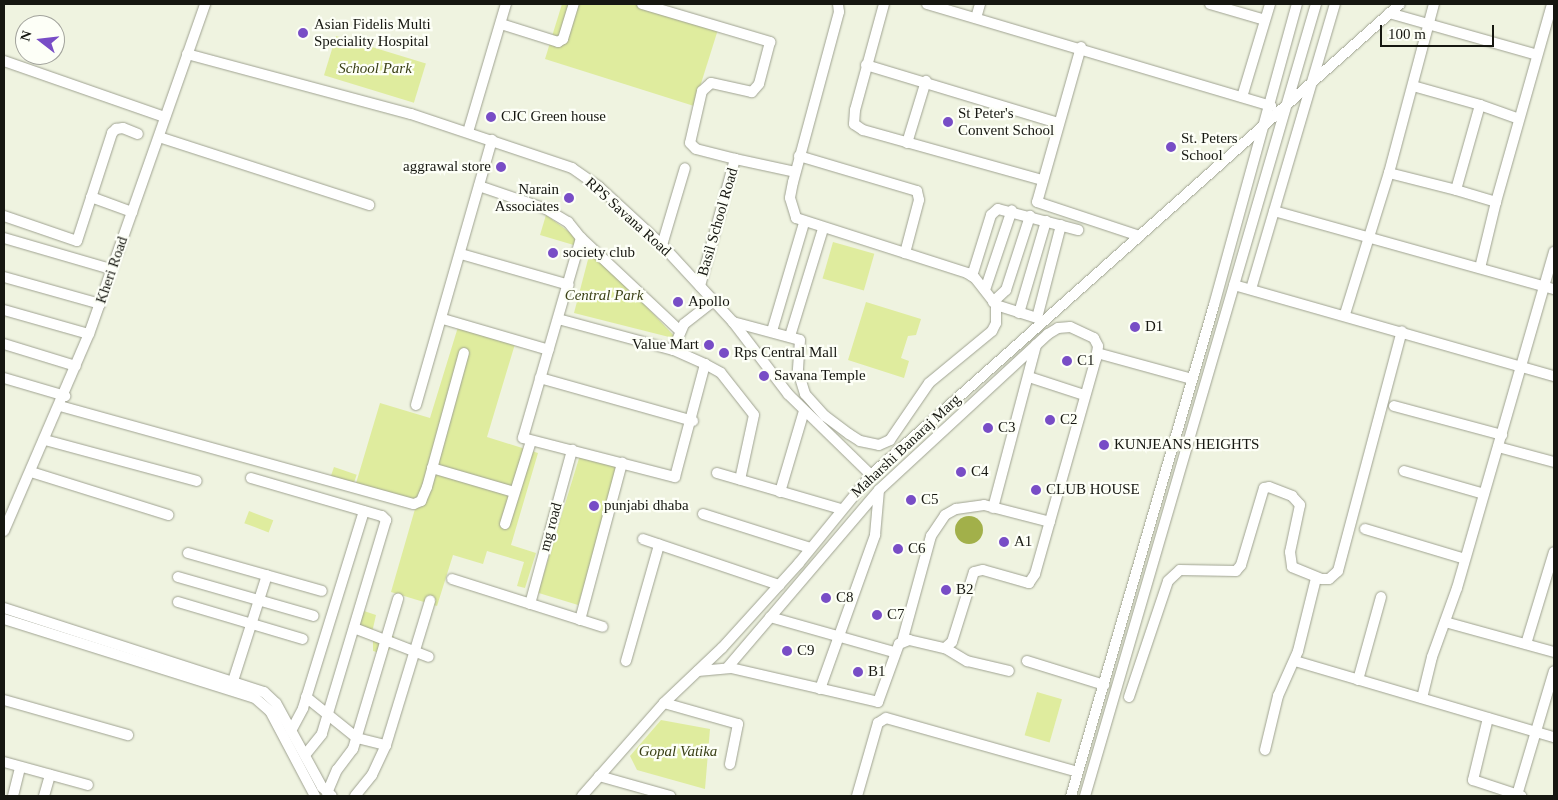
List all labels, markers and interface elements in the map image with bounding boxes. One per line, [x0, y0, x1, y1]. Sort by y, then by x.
north arrow [15, 15, 65, 65]
place label: Asian Fidelis Multi Speciality Hospital [314, 15, 431, 50]
scale bar [1383, 15, 1497, 47]
marker: Asian Fidelis Multi Speciality Hospital [296, 26, 310, 40]
text: 100 m [1388, 26, 1426, 42]
text: N [17, 29, 35, 43]
park label: School Park [338, 60, 412, 78]
place label: St Peter's Convent School [958, 104, 1054, 139]
place label: CJC Green house [501, 108, 606, 126]
marker: CJC Green house [485, 111, 497, 123]
marker: St Peter's Convent School [942, 116, 954, 128]
place label: St. Peters School [1181, 129, 1238, 164]
marker: St. Peters School [1165, 141, 1177, 153]
place label: aggrawal store [403, 158, 491, 176]
marker: aggrawal store [495, 161, 507, 173]
street label: Basil School Road [694, 166, 742, 278]
street label: RPS Savana Road [581, 174, 675, 260]
place label: Narain Associates [495, 180, 559, 215]
marker: Narain Associates [563, 192, 575, 204]
street label: Kheri Road [92, 234, 132, 306]
place label: society club [563, 244, 635, 262]
marker: society club [547, 247, 559, 259]
park label: Central Park [565, 287, 643, 305]
place label: Apollo [688, 293, 730, 311]
marker: Apollo [672, 296, 684, 308]
place label: D1 [1145, 318, 1163, 336]
marker: D1 [1129, 321, 1141, 333]
place label: Value Mart [632, 336, 699, 354]
marker: Value Mart [703, 339, 715, 351]
place label: Rps Central Mall [734, 344, 837, 362]
marker: Rps Central Mall [718, 347, 730, 359]
place label: C1 [1077, 352, 1095, 370]
marker: C1 [1061, 355, 1073, 367]
place label: Savana Temple [774, 367, 866, 385]
marker: Savana Temple [758, 370, 770, 382]
street label: Maharshi Banaraj Marg [848, 391, 964, 501]
place label: C2 [1060, 411, 1078, 429]
marker: C2 [1044, 414, 1056, 426]
place label: C3 [998, 419, 1016, 437]
marker: C3 [982, 422, 994, 434]
place label: KUNJEANS HEIGHTS [1114, 436, 1259, 454]
marker: KUNJEANS HEIGHTS [1098, 439, 1110, 451]
place label: C4 [971, 463, 989, 481]
marker: C4 [955, 466, 967, 478]
place label: CLUB HOUSE [1046, 481, 1140, 499]
marker: CLUB HOUSE [1030, 484, 1042, 496]
place label: C5 [921, 491, 939, 509]
marker: C5 [905, 494, 917, 506]
place label: punjabi dhaba [604, 497, 689, 515]
marker: punjabi dhaba [588, 500, 600, 512]
street label: mg road [536, 501, 566, 553]
place label: A1 [1014, 533, 1032, 551]
marker: A1 [998, 536, 1010, 548]
place label: C6 [908, 540, 926, 558]
marker: C6 [892, 543, 904, 555]
place label: B2 [956, 581, 974, 599]
marker: B2 [940, 584, 952, 596]
place label: C8 [836, 589, 854, 607]
marker: C8 [820, 592, 832, 604]
place label: C7 [887, 606, 905, 624]
marker: C7 [871, 609, 883, 621]
place label: C9 [797, 642, 815, 660]
marker: C9 [781, 645, 793, 657]
place label: B1 [868, 663, 886, 681]
marker: B1 [852, 666, 864, 678]
park label: Gopal Vatika [639, 743, 717, 761]

